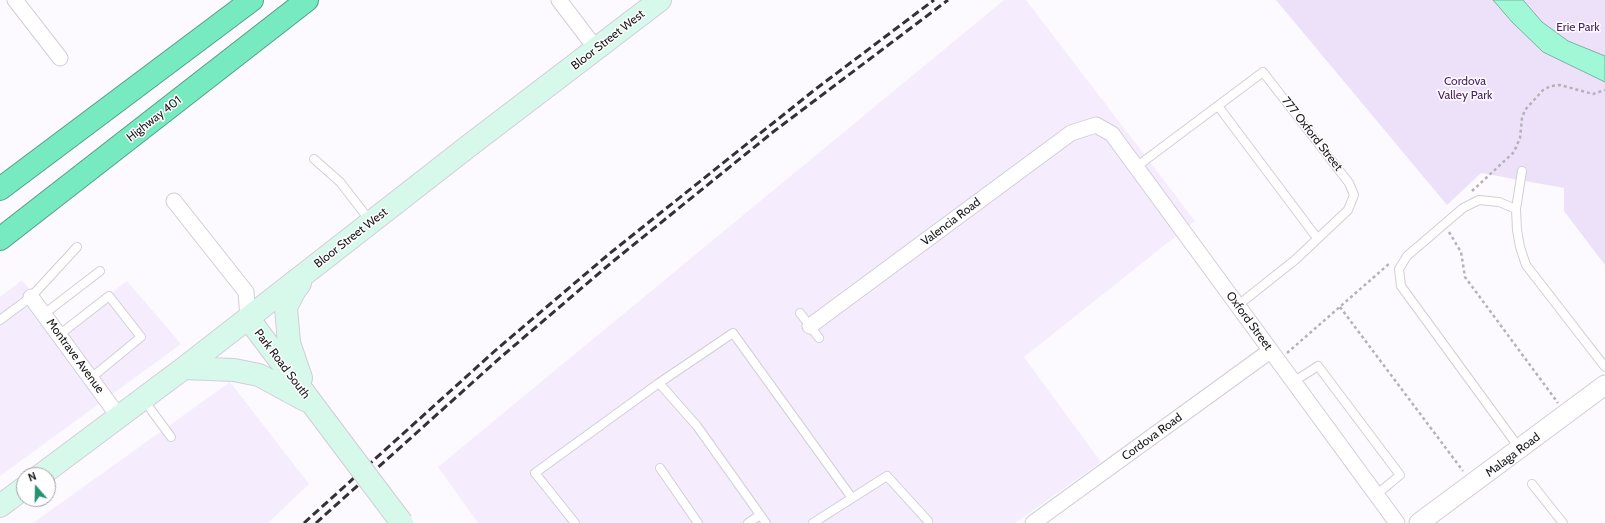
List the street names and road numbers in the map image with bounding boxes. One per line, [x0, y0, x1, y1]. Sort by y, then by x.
street label: Bloor Street West [568, 7, 648, 73]
street label: Highway 401 [124, 93, 184, 145]
street label: 777 Oxford Street [1279, 94, 1345, 174]
street label: Valencia Road [918, 195, 984, 249]
street label: Bloor Street West [311, 205, 391, 271]
street label: Oxford Street [1223, 289, 1275, 353]
street label: Montrave Avenue [43, 316, 107, 396]
street label: Park Road South [251, 326, 313, 402]
street label: Cordova Road [1119, 410, 1185, 464]
street label: Malaga Road [1483, 430, 1543, 480]

